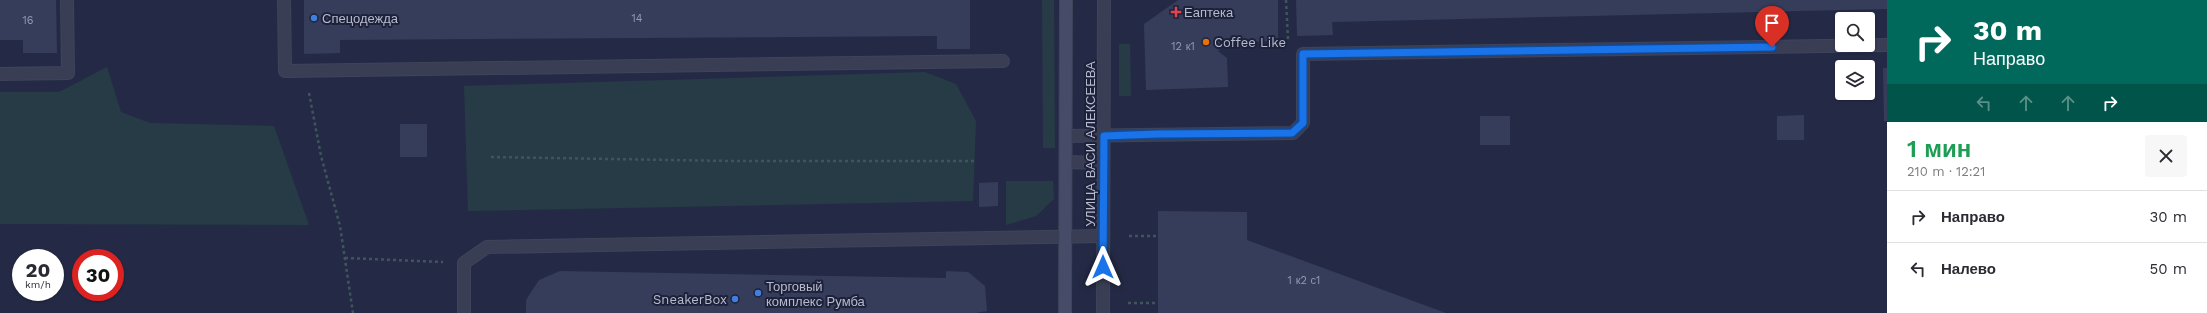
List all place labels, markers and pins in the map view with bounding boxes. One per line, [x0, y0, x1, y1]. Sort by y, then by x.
place label: Еаптека [1184, 5, 1234, 20]
pin [1755, 6, 1789, 47]
marker: Еаптека [1171, 7, 1181, 17]
place label: Спецодежда [322, 11, 399, 26]
marker: Спецодежда [309, 13, 319, 23]
place label: Coffee Like [1214, 35, 1286, 50]
marker: Coffee Like [1201, 37, 1211, 47]
place label: Торговый комплекс Румба [766, 279, 866, 309]
marker: Торговый комплекс Румба [753, 288, 763, 298]
place label: SneakerBox [653, 292, 727, 307]
marker: SneakerBox [730, 294, 740, 304]

